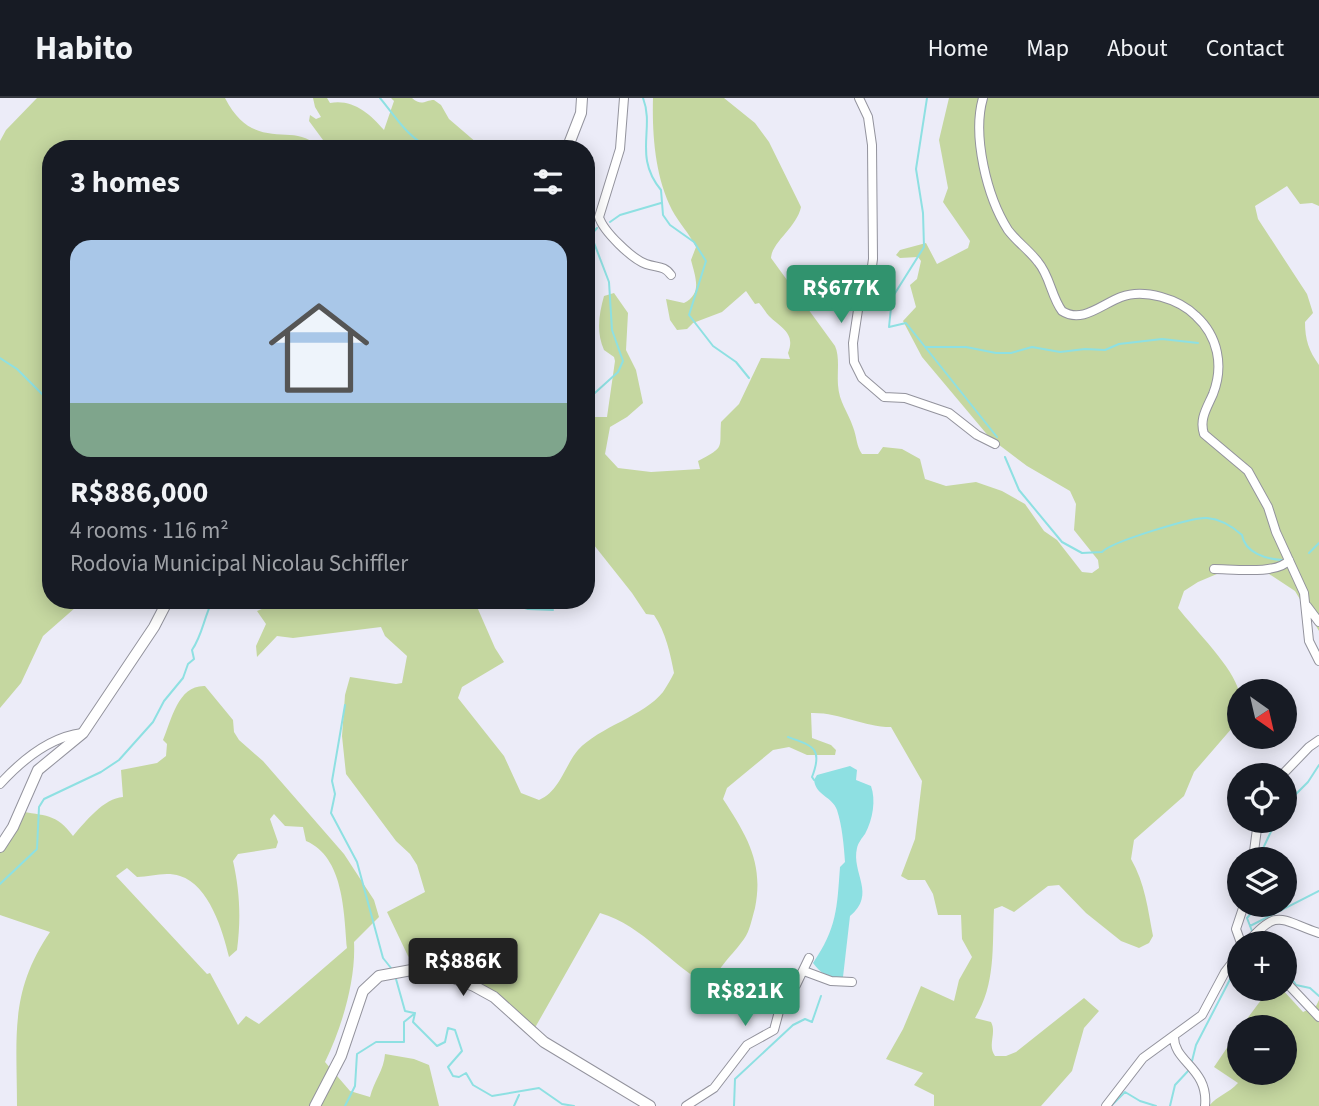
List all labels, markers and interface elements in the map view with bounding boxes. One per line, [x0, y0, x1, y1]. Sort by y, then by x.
text: Habito [35, 25, 133, 72]
text: Home [928, 31, 988, 66]
text: Map [1026, 31, 1069, 66]
text: About [1107, 31, 1168, 66]
text: Contact [1206, 31, 1284, 66]
text: 3 homes [70, 161, 180, 204]
icon: filters [529, 163, 567, 201]
pin: R$677K [784, 266, 898, 325]
text: R$677K [803, 271, 879, 304]
icon: home [256, 285, 382, 411]
text: R$886,000 [70, 471, 208, 514]
text: 4 rooms · 116 m² [70, 514, 229, 547]
text: Rodovia Municipal Nicolau Schiffler [70, 547, 408, 580]
north arrow [1227, 679, 1297, 749]
map controls [1227, 679, 1297, 1085]
button: locate [1227, 763, 1297, 833]
button: layers [1227, 847, 1297, 917]
button: + [1227, 931, 1297, 1001]
pin: R$886K [406, 939, 520, 998]
text: R$886K [425, 944, 501, 977]
pin: R$821K [688, 968, 802, 1028]
text: R$821K [707, 974, 783, 1007]
button: − [1227, 1015, 1297, 1085]

